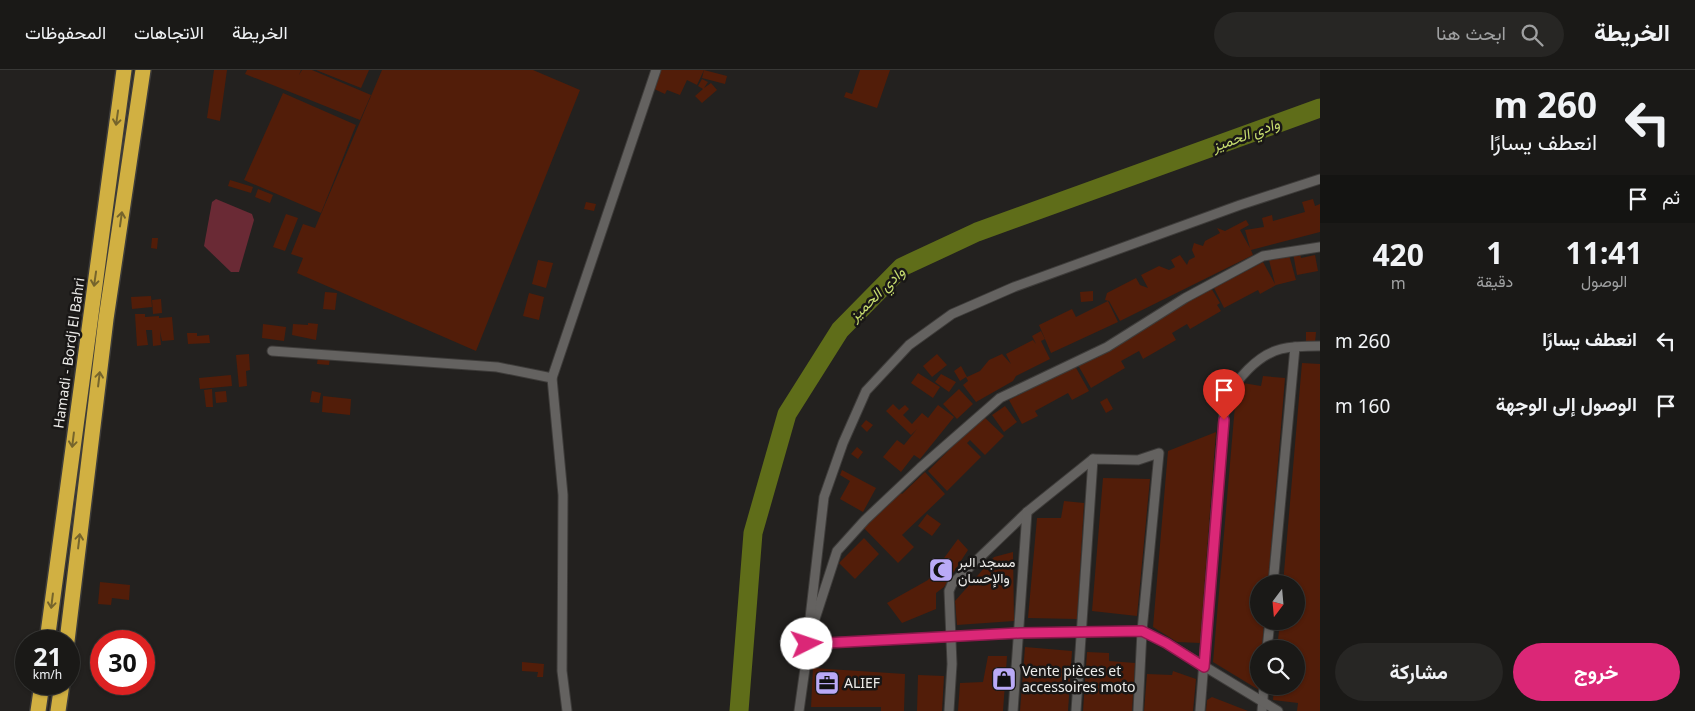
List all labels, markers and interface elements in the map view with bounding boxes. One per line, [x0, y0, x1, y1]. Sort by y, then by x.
search box [1214, 12, 1564, 57]
text: الخريطة [1594, 15, 1670, 48]
text: المحفوظات [25, 20, 106, 44]
text: الاتجاهات [134, 20, 204, 44]
text: الخريطة [232, 20, 288, 44]
text: ابحث هنا [1436, 20, 1506, 46]
icon: search [1518, 21, 1546, 49]
text: 260 m [1494, 81, 1597, 128]
icon: left [1615, 90, 1680, 155]
one-way arrow [112, 110, 122, 126]
water label: وادي الحميز [1208, 113, 1283, 159]
text: انعطف يسارًا [1490, 126, 1597, 156]
text: ثم [1662, 184, 1680, 210]
icon: arrive [1624, 185, 1652, 213]
one-way arrow [117, 211, 127, 227]
text: 1 [1486, 232, 1503, 273]
text: 11:41 [1566, 232, 1643, 273]
text: 420 [1372, 234, 1424, 275]
water label: وادي الحميز [843, 261, 911, 328]
text: دقيقة [1476, 270, 1513, 292]
text: الوصول [1581, 270, 1627, 292]
one-way arrow [90, 271, 100, 287]
text: m [1391, 272, 1406, 294]
street label: Hamadi - Bordj El Bahri [49, 276, 89, 430]
text: انعطف يسارًا [1542, 326, 1637, 352]
icon: left [1652, 327, 1680, 355]
text: 260 m [1335, 328, 1390, 354]
pin [1203, 369, 1245, 420]
one-way arrow [94, 372, 104, 388]
icon: arrive [1210, 376, 1238, 404]
text: الوصول إلى الوجهة [1496, 391, 1637, 417]
icon: arrive [1652, 392, 1680, 420]
text: 160 m [1335, 393, 1390, 419]
one-way arrow [68, 432, 78, 448]
one-way arrow [74, 533, 84, 549]
place label: مسجد البر والإحسان [957, 552, 1015, 588]
mosque icon: مسجد البر والإحسان [928, 557, 954, 583]
north arrow [1250, 575, 1305, 630]
map controls [1250, 575, 1305, 695]
one-way arrow [47, 593, 57, 609]
position arrow [780, 617, 832, 669]
speed limit sign: 30 [90, 630, 155, 695]
text: 21 [33, 639, 62, 673]
button: search [1250, 640, 1305, 695]
button: مشاركة [1335, 643, 1503, 701]
button: خروج [1513, 643, 1680, 701]
place label: Vente pièces et accessoires moto [1022, 661, 1136, 696]
text: km/h [33, 666, 62, 683]
shop icon: Vente pièces et accessoires moto [991, 666, 1017, 692]
office icon: ALIEF [814, 670, 840, 696]
place label: ALIEF [844, 673, 880, 692]

